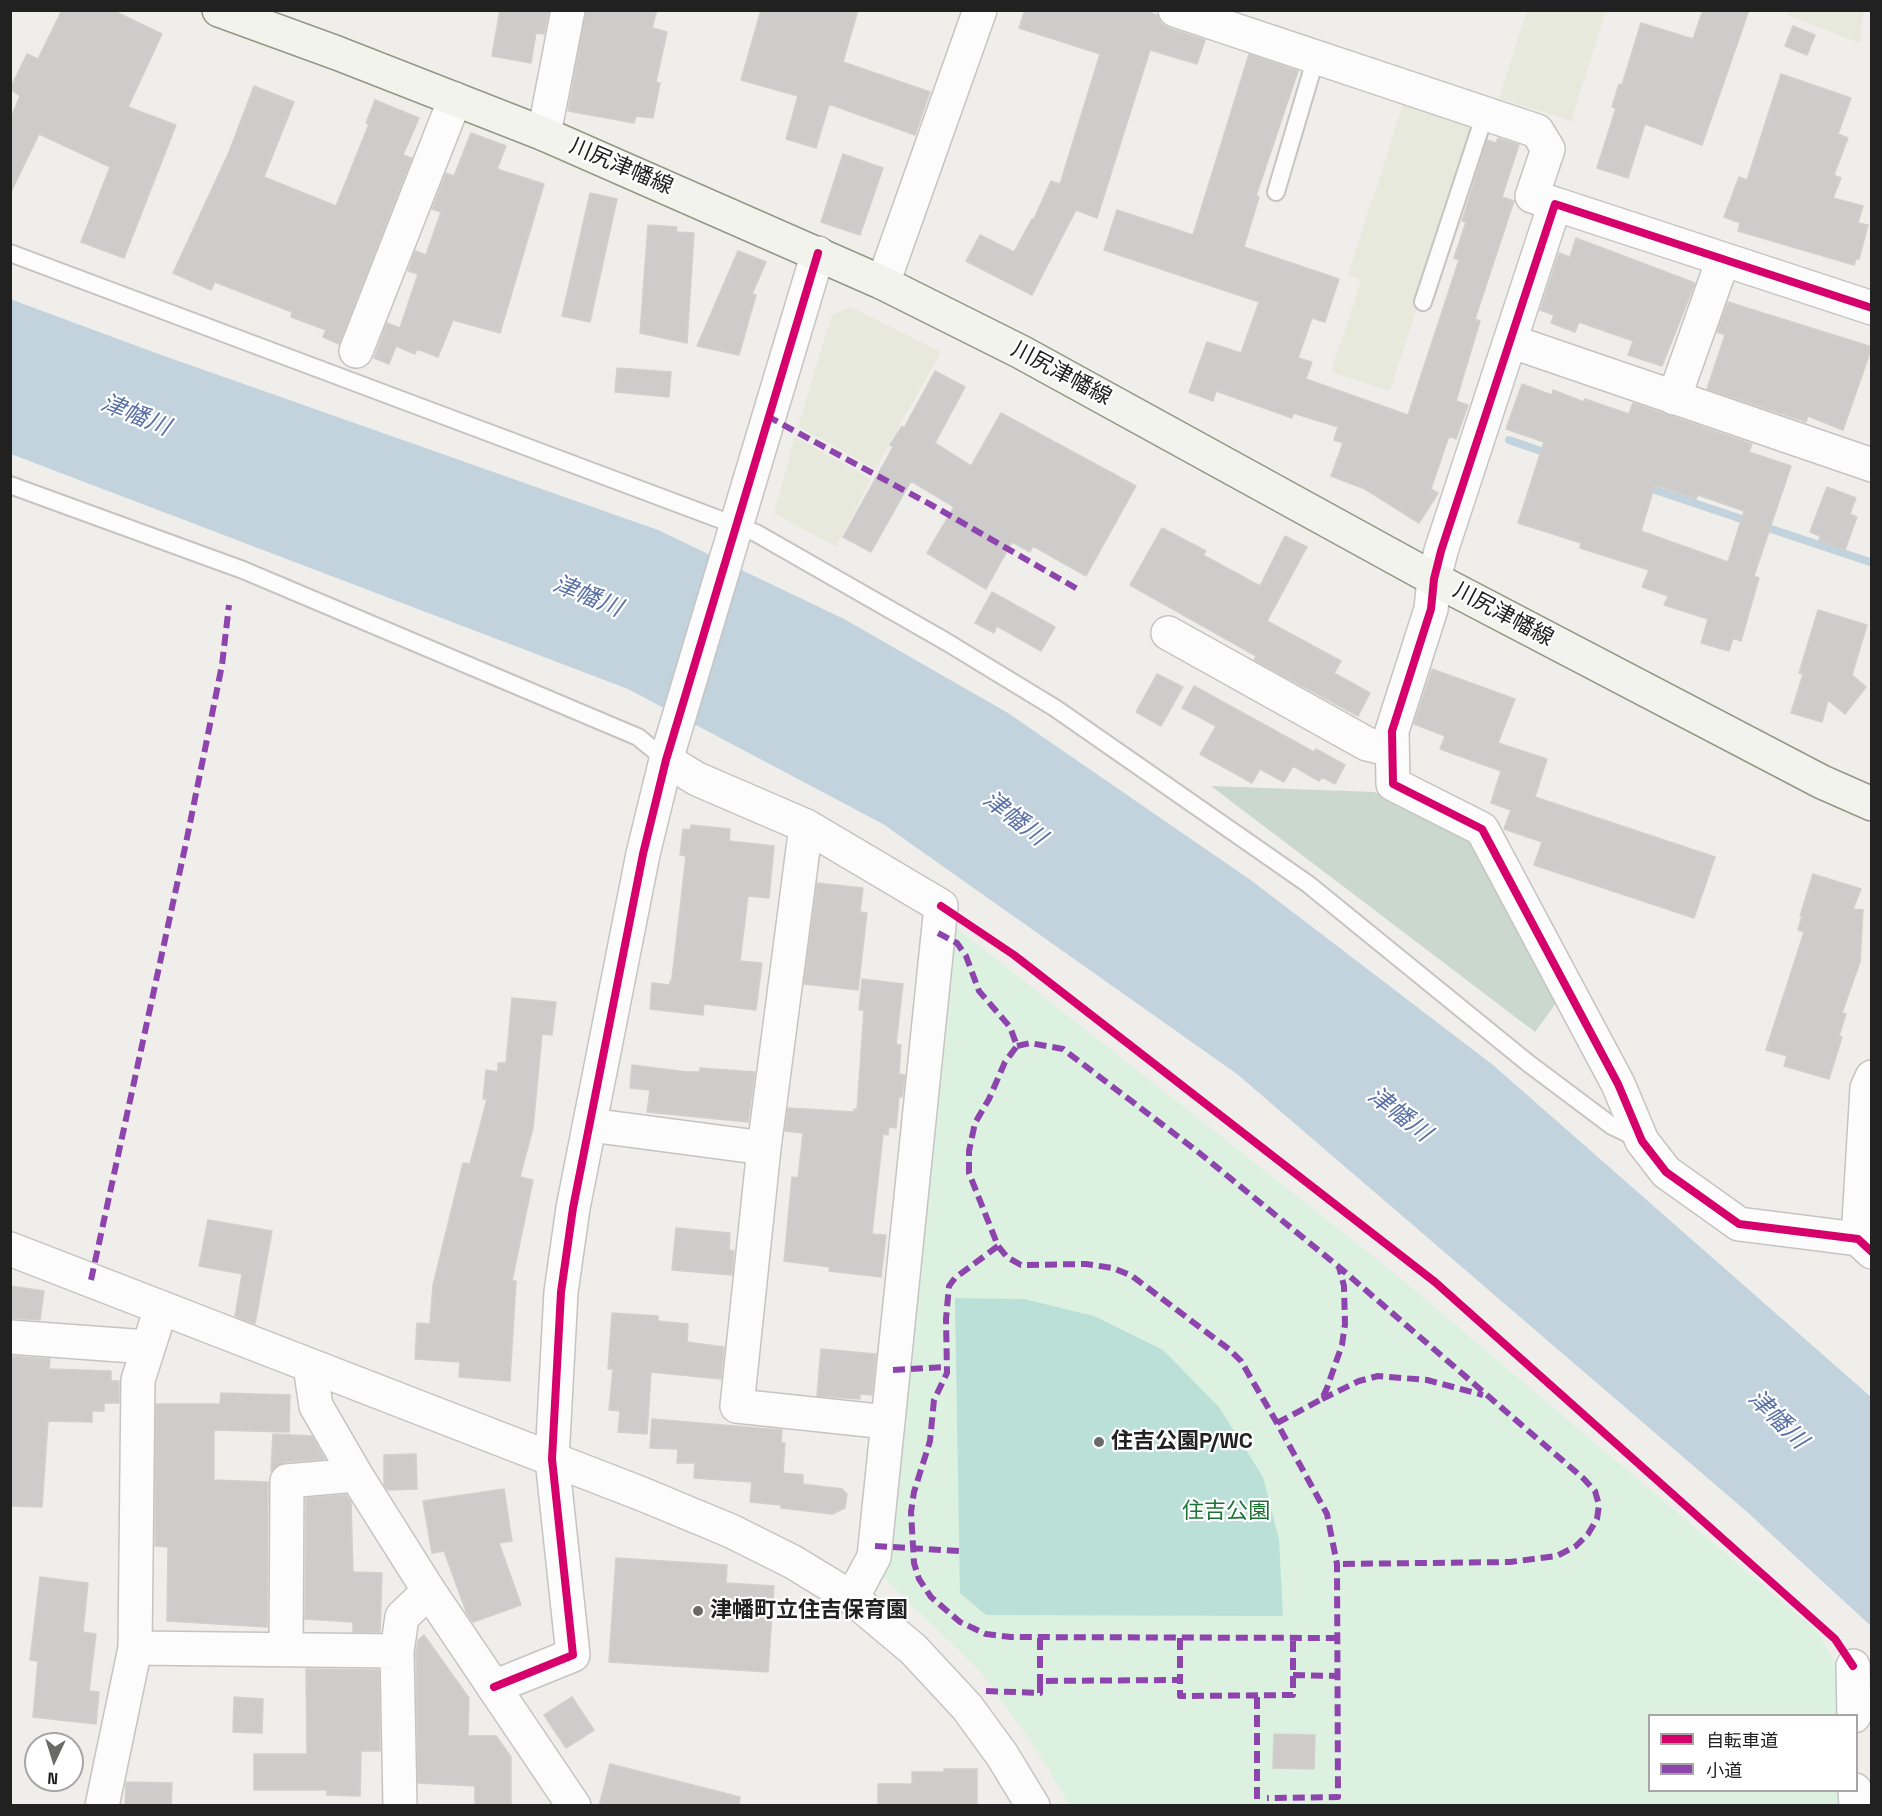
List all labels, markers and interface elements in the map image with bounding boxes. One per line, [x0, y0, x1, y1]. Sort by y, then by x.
street label: 川尻津幡線 [565, 133, 677, 201]
street label: 川尻津幡線 [1006, 337, 1116, 411]
water label: 津幡川 [96, 389, 174, 443]
water label: 津幡川 [548, 570, 626, 624]
street label: 川尻津幡線 [1448, 578, 1558, 652]
water label: 津幡川 [977, 785, 1051, 853]
water label: 津幡川 [1362, 1081, 1436, 1149]
water label: 津幡川 [1741, 1384, 1813, 1456]
place label: 住吉公園P/WC [1111, 1429, 1253, 1455]
marker: 住吉公園P/WC [1092, 1435, 1106, 1449]
park label: 住吉公園 [1182, 1499, 1270, 1525]
place label: 津幡町立住吉保育園 [710, 1598, 908, 1624]
marker: 津幡町立住吉保育園 [691, 1604, 705, 1618]
legend [1648, 1714, 1858, 1792]
text: 自転車道 [1706, 1729, 1778, 1752]
north arrow [24, 1732, 84, 1792]
text: 小道 [1706, 1759, 1742, 1782]
text: N [47, 1768, 59, 1789]

